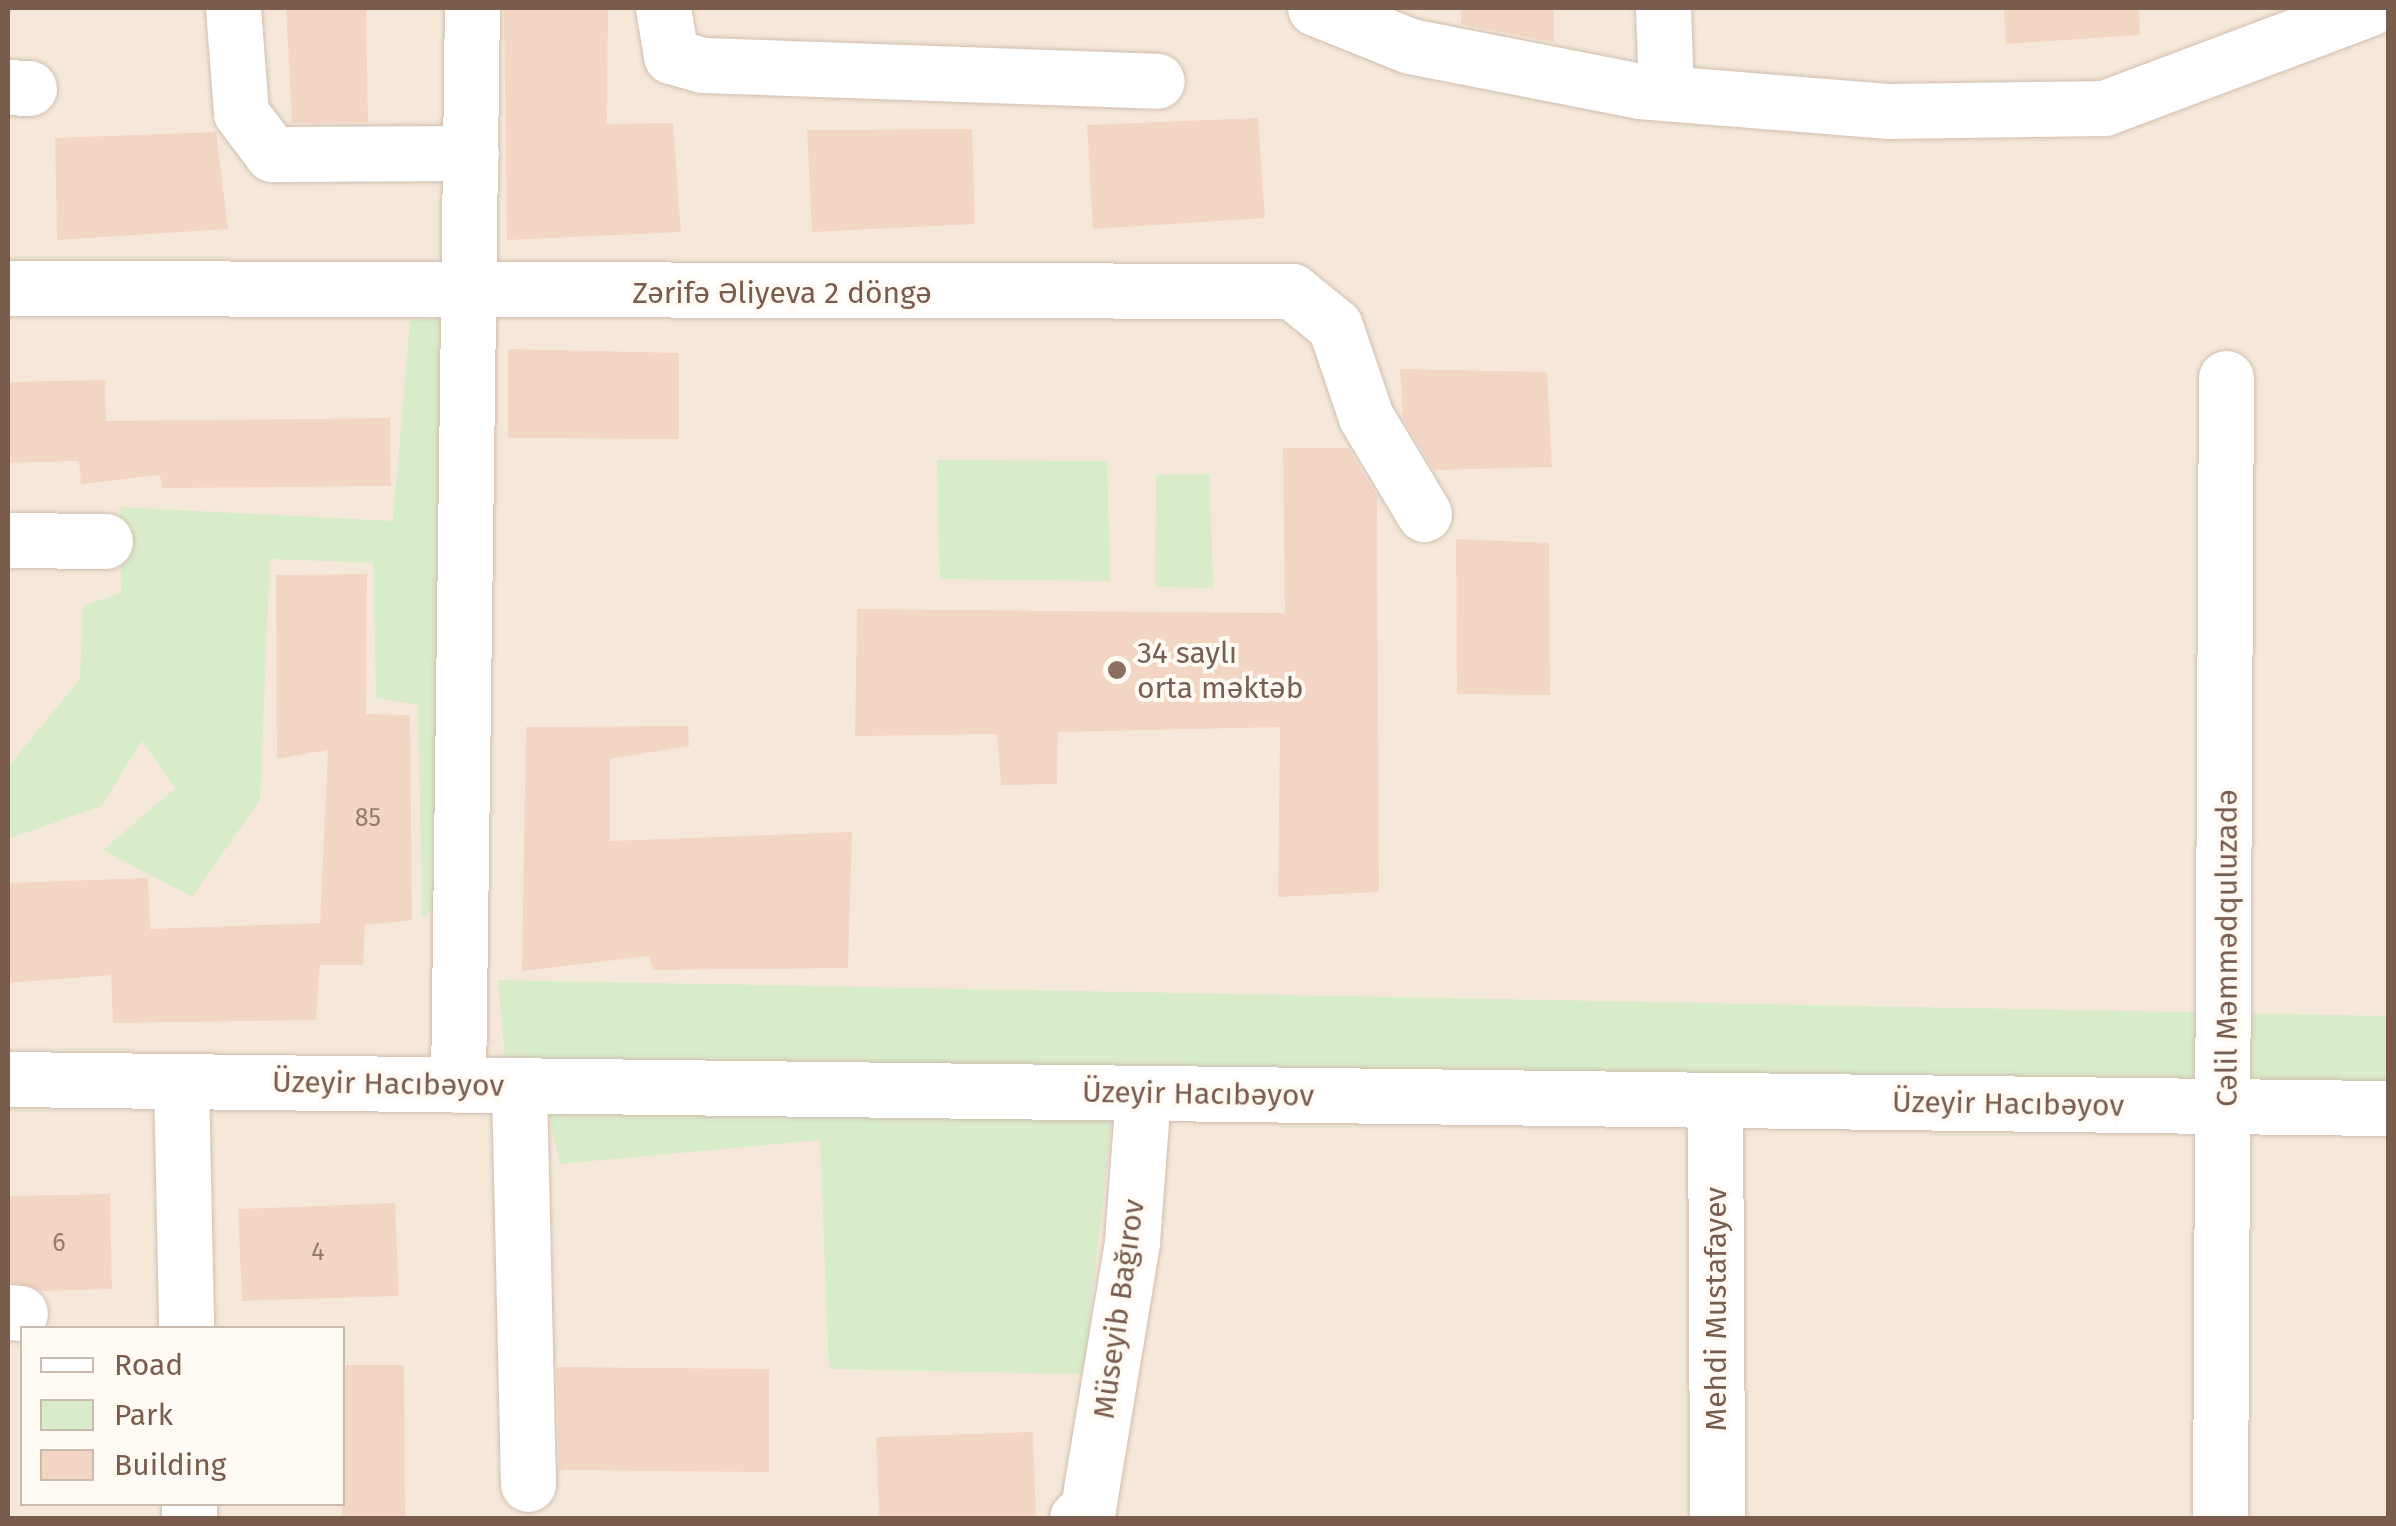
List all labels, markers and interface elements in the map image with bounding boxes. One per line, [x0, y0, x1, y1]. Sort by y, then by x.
street label: Zərifə Əliyeva 2 döngə [632, 275, 932, 311]
place label: 34 saylı orta məktəb [1137, 635, 1303, 706]
marker: 34 saylı orta məktəb [1106, 659, 1128, 681]
street label: Cəlil Məmmədquluzadə [2209, 789, 2245, 1107]
house number: 85 [355, 803, 381, 833]
street label: Üzeyir Hacıbəyov [272, 1064, 504, 1104]
street label: Üzeyir Hacıbəyov [1082, 1074, 1314, 1114]
street label: Üzeyir Hacıbəyov [1892, 1084, 2124, 1124]
street label: Mehdi Mustafayev [1698, 1187, 1734, 1431]
street label: Müseyib Bağırov [1086, 1197, 1152, 1421]
house number: 6 [52, 1228, 66, 1258]
house number: 4 [311, 1237, 325, 1267]
legend [20, 1326, 345, 1506]
text: Road [114, 1347, 183, 1383]
text: Park [114, 1397, 173, 1433]
text: Building [114, 1447, 226, 1483]

